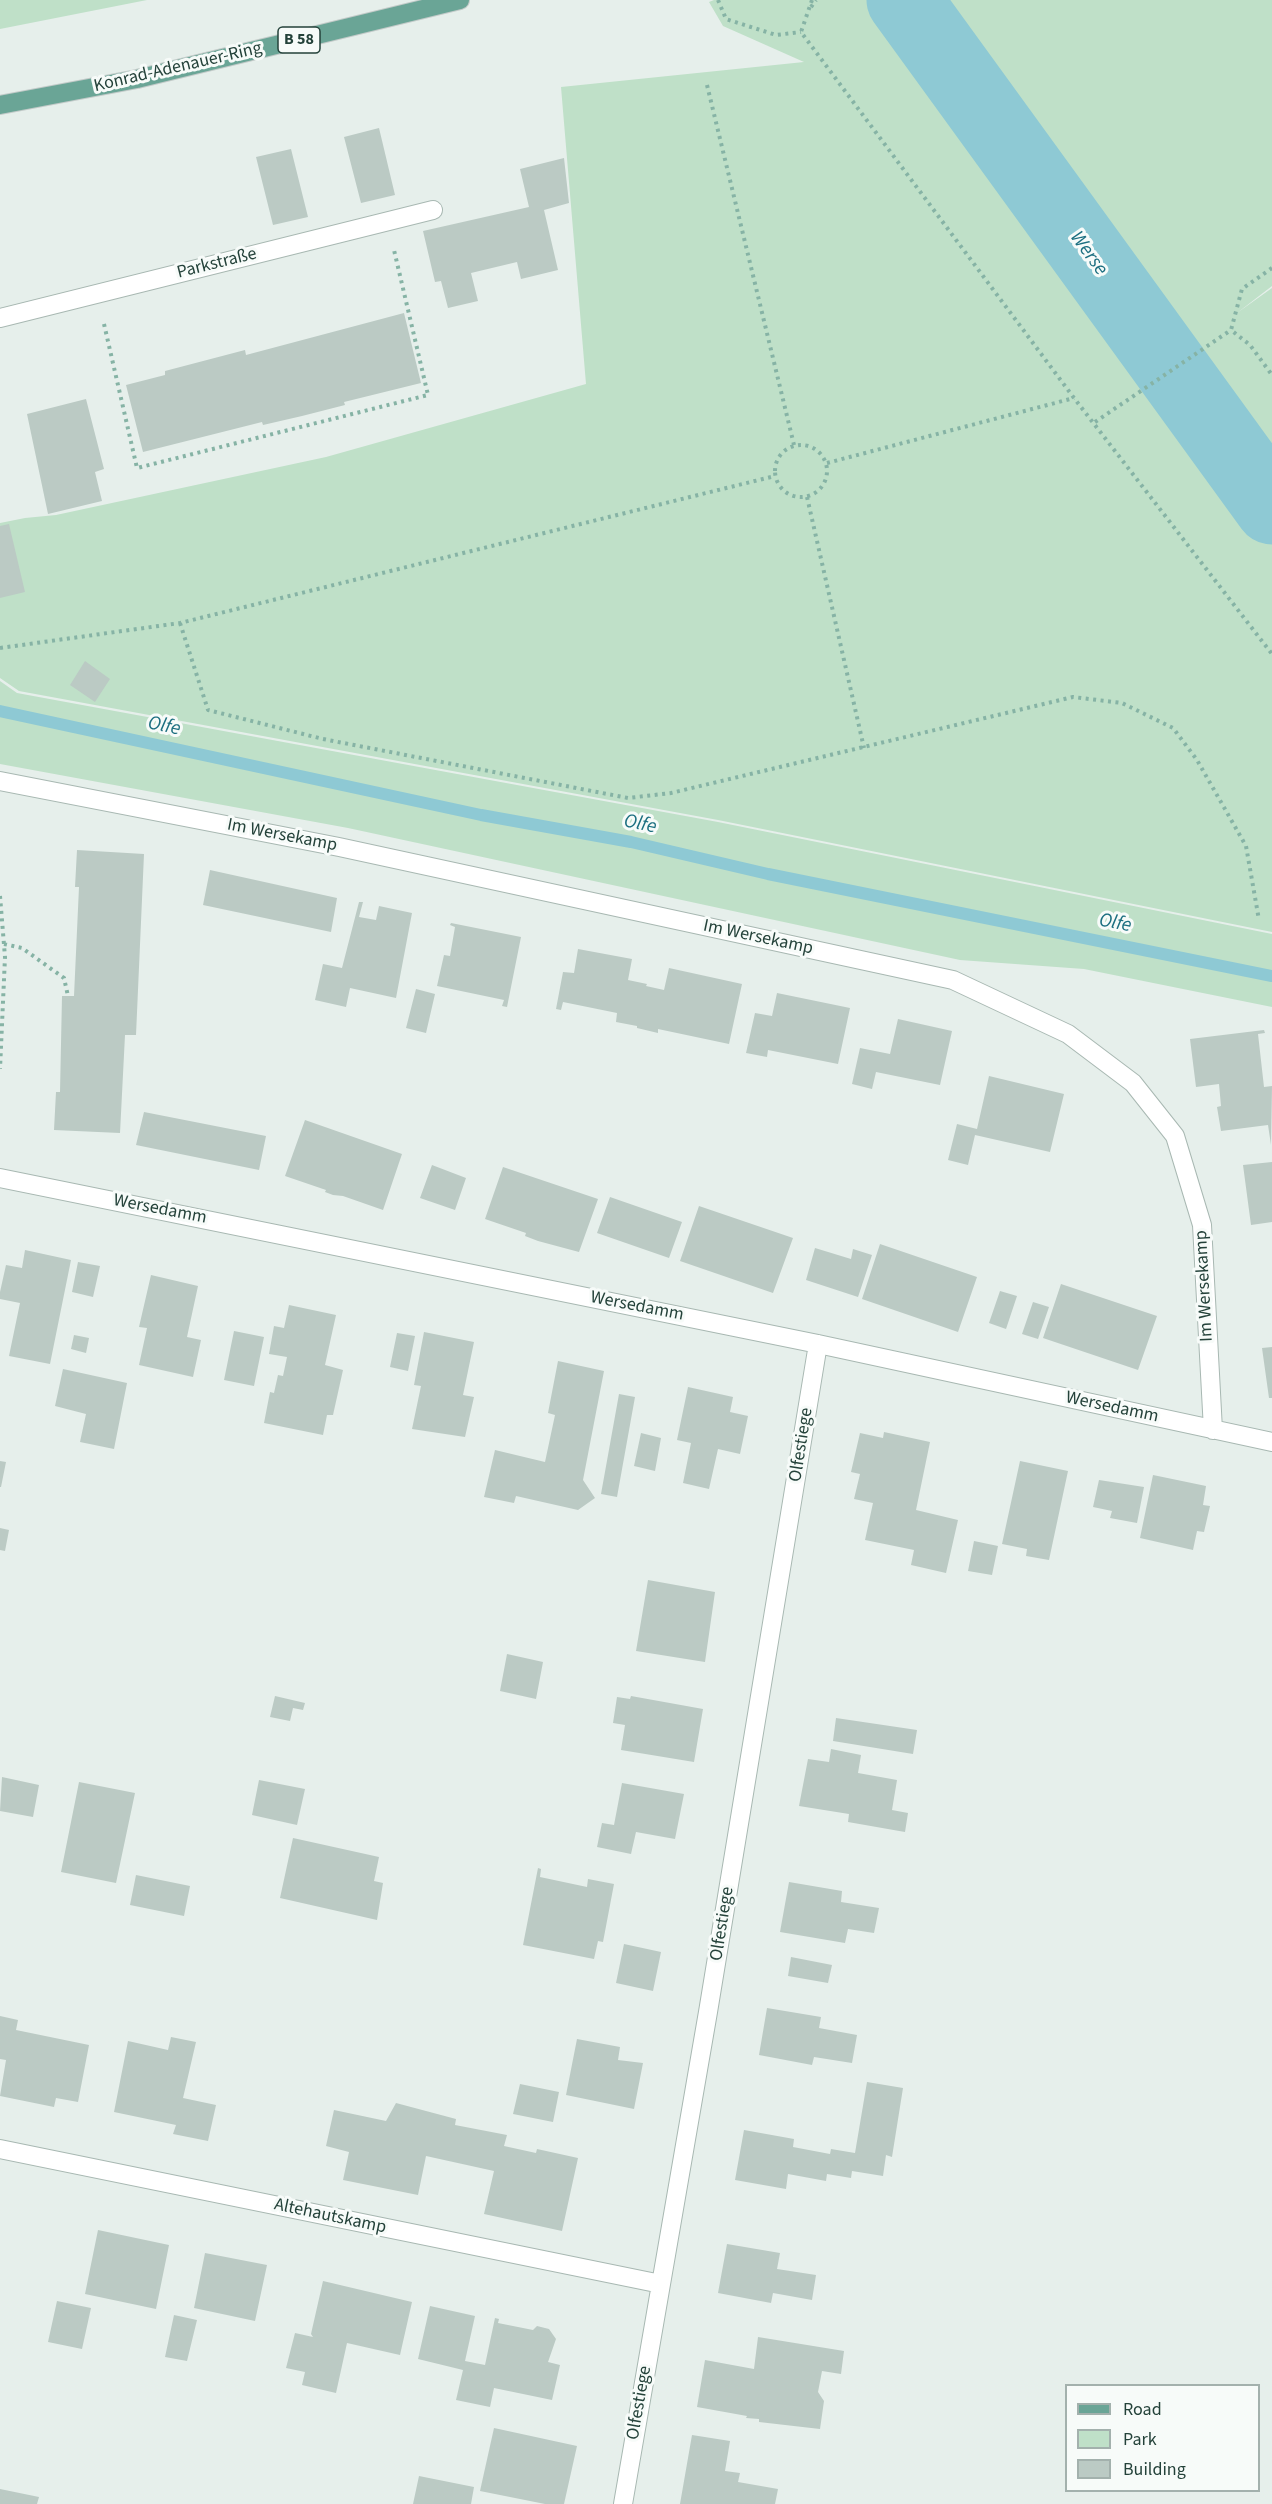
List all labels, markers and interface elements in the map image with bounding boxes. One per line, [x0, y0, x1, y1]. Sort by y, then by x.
road number: B 58 [278, 27, 320, 53]
street label: Konrad-Adenauer-Ring [92, 38, 264, 98]
water label: Werse [1064, 227, 1112, 281]
street label: Parkstraße [175, 244, 259, 284]
water label: Olfe [146, 712, 182, 742]
water label: Olfe [622, 810, 658, 840]
street label: Im Wersekamp [225, 815, 339, 857]
water label: Olfe [1097, 909, 1133, 939]
street label: Im Wersekamp [701, 916, 815, 960]
street label: Wersedamm [111, 1190, 209, 1230]
street label: Im Wersekamp [1191, 1230, 1219, 1342]
street label: Wersedamm [588, 1287, 686, 1327]
street label: Wersedamm [1063, 1388, 1161, 1428]
street label: Olfestiege [785, 1406, 819, 1484]
street label: Olfestiege [706, 1885, 740, 1963]
street label: Altehautskamp [272, 2195, 388, 2239]
street label: Olfestiege [623, 2364, 657, 2442]
legend [1065, 2384, 1260, 2492]
text: Road [1123, 2397, 1162, 2422]
text: Park [1123, 2427, 1157, 2452]
text: Building [1123, 2457, 1186, 2482]

